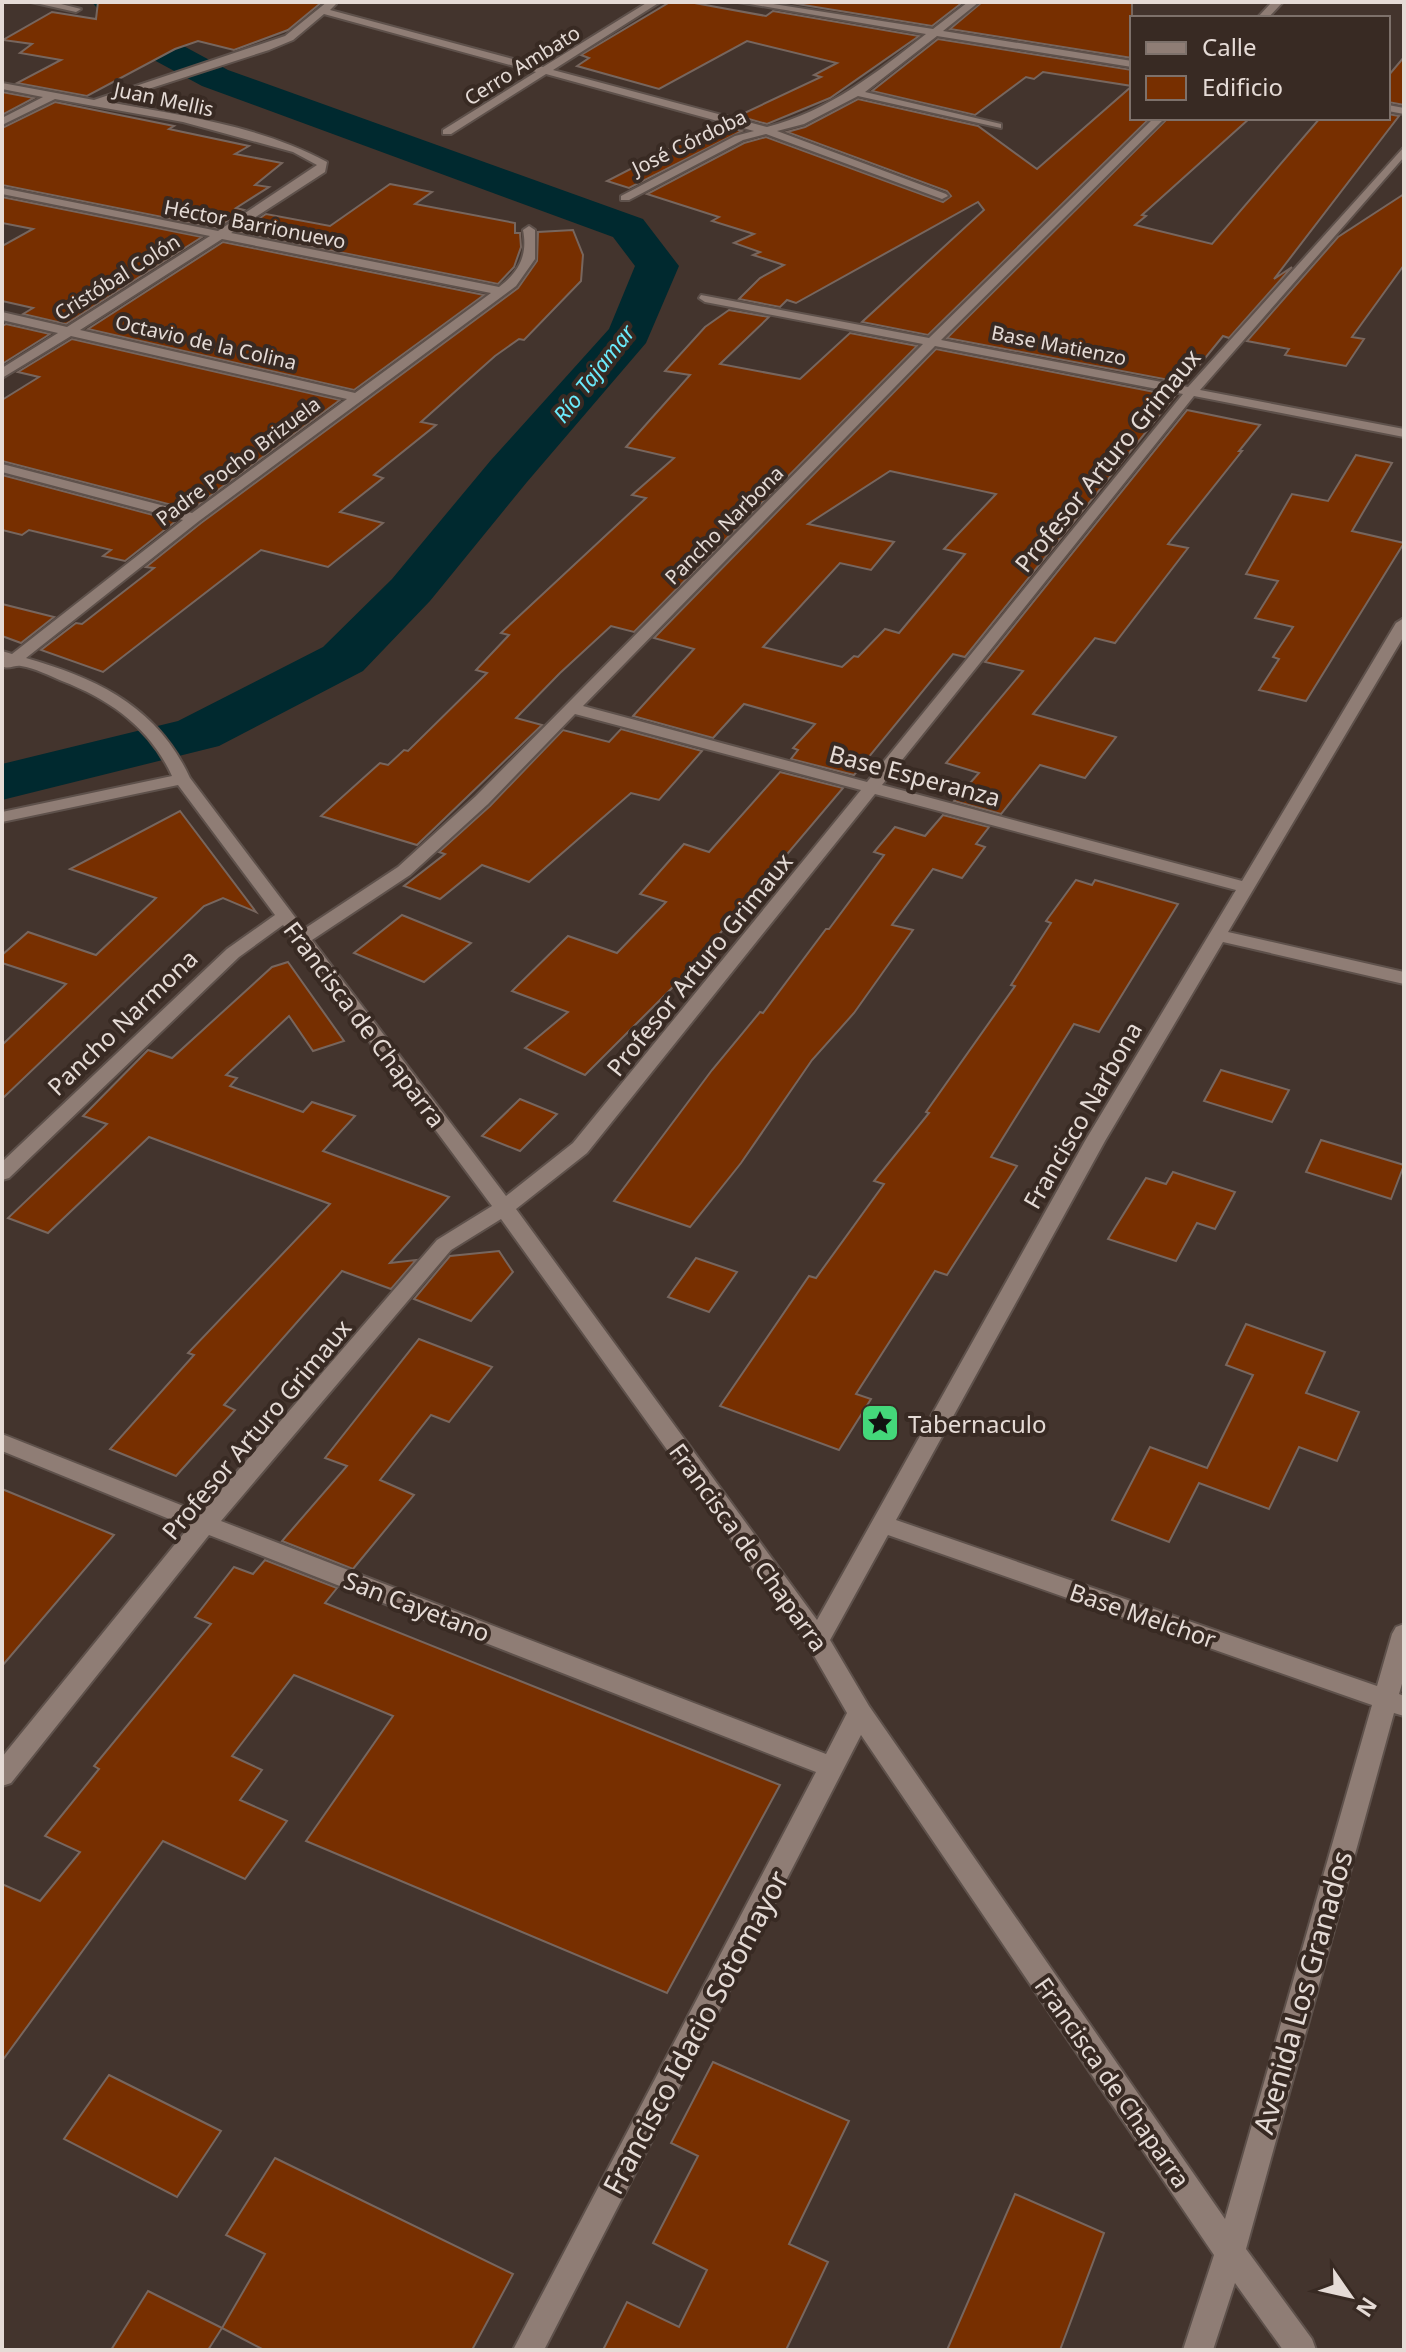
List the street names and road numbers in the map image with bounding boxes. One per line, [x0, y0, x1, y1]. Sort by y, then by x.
street label: Cerro Ambato [459, 19, 585, 111]
street label: Juan Mellis [110, 75, 216, 123]
street label: José Córdoba [625, 103, 751, 182]
street label: Héctor Barrionuevo [162, 193, 348, 255]
street label: Cristóbal Colón [49, 228, 185, 326]
street label: Octavio de la Colina [113, 308, 299, 376]
street label: Base Matienzo [989, 319, 1129, 371]
street label: Profesor Arturo Grimaux [1007, 341, 1208, 579]
street label: Padre Pocho Brizuela [150, 390, 326, 532]
street label: Pancho Narbona [659, 460, 789, 590]
street label: Base Esperanza [826, 736, 1004, 814]
street label: Profesor Arturo Grimaux [599, 845, 800, 1083]
street label: Francisca de Chaparra [277, 914, 453, 1134]
street label: Pancho Narmona [40, 942, 204, 1102]
street label: Francisco Narbona [1015, 1015, 1149, 1215]
street label: Profesor Arturo Grimaux [154, 1312, 358, 1546]
street label: Francisca de Chaparra [662, 1436, 836, 1658]
street label: San Cayetano [339, 1563, 495, 1649]
street label: Base Melchor [1065, 1575, 1221, 1655]
street label: Avenida Los Granados [1243, 1846, 1361, 2138]
street label: Francisco Idacio Sotomayor [593, 1863, 797, 2201]
street label: Francisca de Chaparra [1028, 1970, 1198, 2194]

